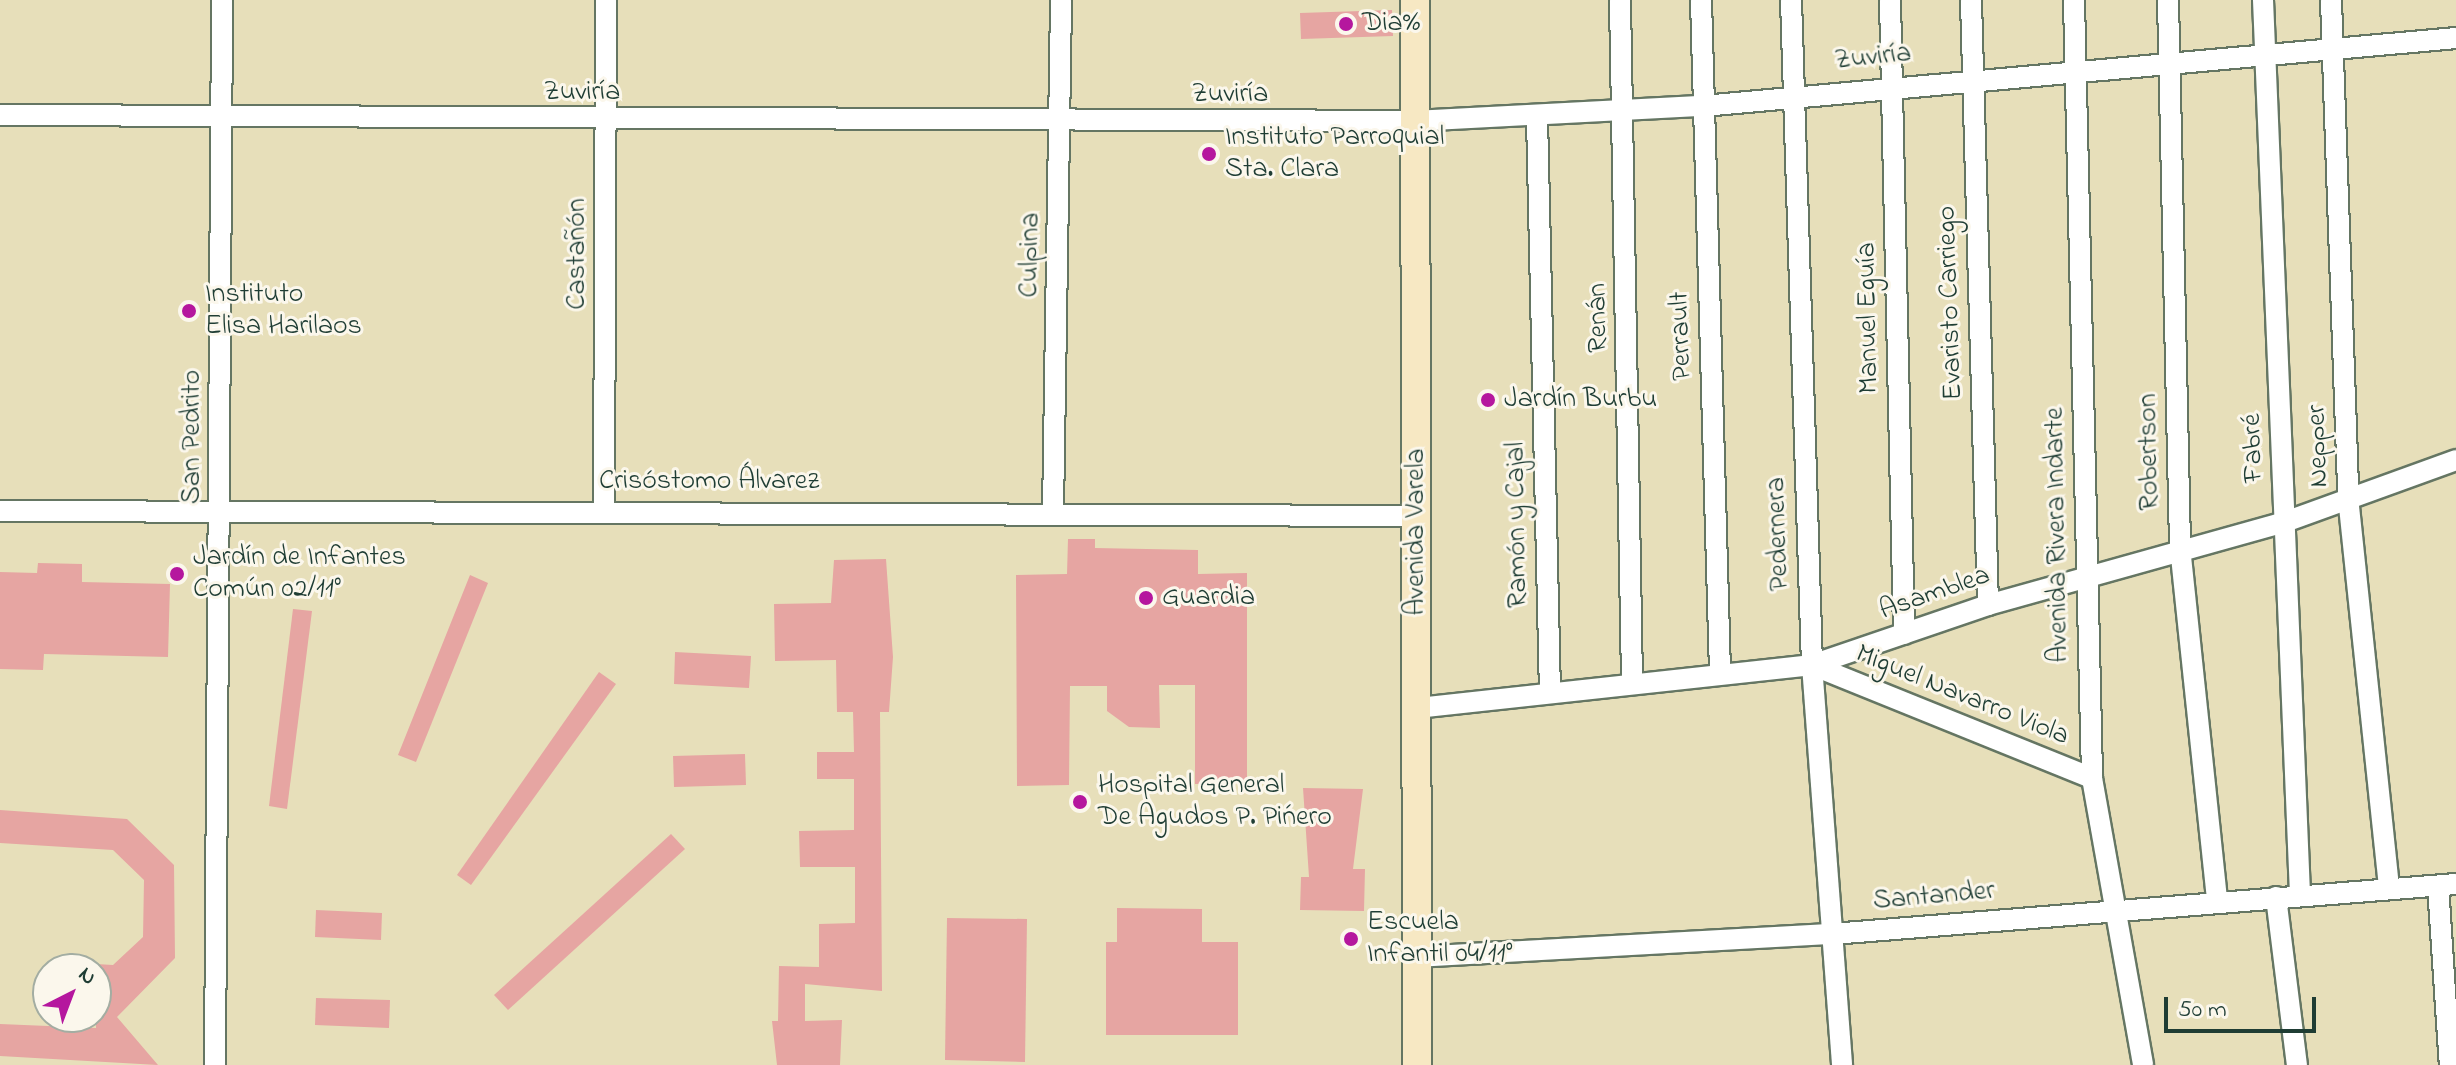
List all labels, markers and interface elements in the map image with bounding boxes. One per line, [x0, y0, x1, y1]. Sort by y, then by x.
place label: Dia% [1362, 7, 1421, 41]
marker: Dia% [1337, 15, 1355, 33]
street label: Zuviría [1833, 37, 1913, 79]
street label: Zuviría [544, 76, 620, 110]
street label: Zuviría [1192, 78, 1268, 112]
place label: Instituto Parroquial Sta. Clara [1225, 121, 1444, 187]
marker: Instituto Parroquial Sta. Clara [1200, 145, 1218, 163]
street label: Castañón [561, 198, 595, 310]
street label: Evaristo Carriego [1931, 205, 1971, 401]
street label: Culpina [1013, 212, 1049, 298]
street label: Manuel Eguía [1851, 242, 1887, 394]
place label: Instituto Elisa Harilaos [205, 278, 362, 344]
street label: Renán [1582, 283, 1616, 353]
street label: Perrault [1664, 291, 1700, 381]
marker: Instituto Elisa Harilaos [180, 302, 198, 320]
street label: San Pedrito [176, 370, 210, 504]
place label: Jardín Burbu [1504, 383, 1657, 417]
marker: Jardín Burbu [1479, 391, 1497, 409]
street label: Robertson [2132, 393, 2168, 511]
street label: Nepper [2301, 404, 2337, 488]
street label: Avenida Rivera Indarte [2039, 407, 2077, 663]
street label: Fabré [2236, 413, 2272, 483]
street label: Ramón y Cajal [1500, 442, 1536, 608]
street label: Avenida Varela [1400, 448, 1434, 616]
street label: Crisóstomo Álvarez [599, 465, 819, 499]
street label: Pedernera [1760, 476, 1798, 592]
place label: Jardín de Infantes Común 02/11° [193, 541, 406, 607]
street label: Asamblea [1875, 559, 1995, 629]
marker: Jardín de Infantes Común 02/11° [168, 565, 186, 583]
place label: Guardia [1162, 581, 1255, 615]
marker: Guardia [1137, 589, 1155, 607]
street label: Miguel Navarro Viola [1851, 638, 2073, 754]
place label: Hospital General De Agudos P. Pińero [1098, 769, 1332, 835]
marker: Hospital General De Agudos P. Pińero [1069, 791, 1091, 813]
street label: Santander [1872, 875, 1996, 919]
place label: Escuela Infantil 04/11° [1367, 906, 1513, 972]
marker: Escuela Infantil 04/11° [1342, 930, 1360, 948]
north arrow [32, 953, 112, 1033]
text: N [70, 960, 103, 994]
scale bar [2168, 981, 2320, 1031]
text: 50 m [2178, 993, 2227, 1028]

